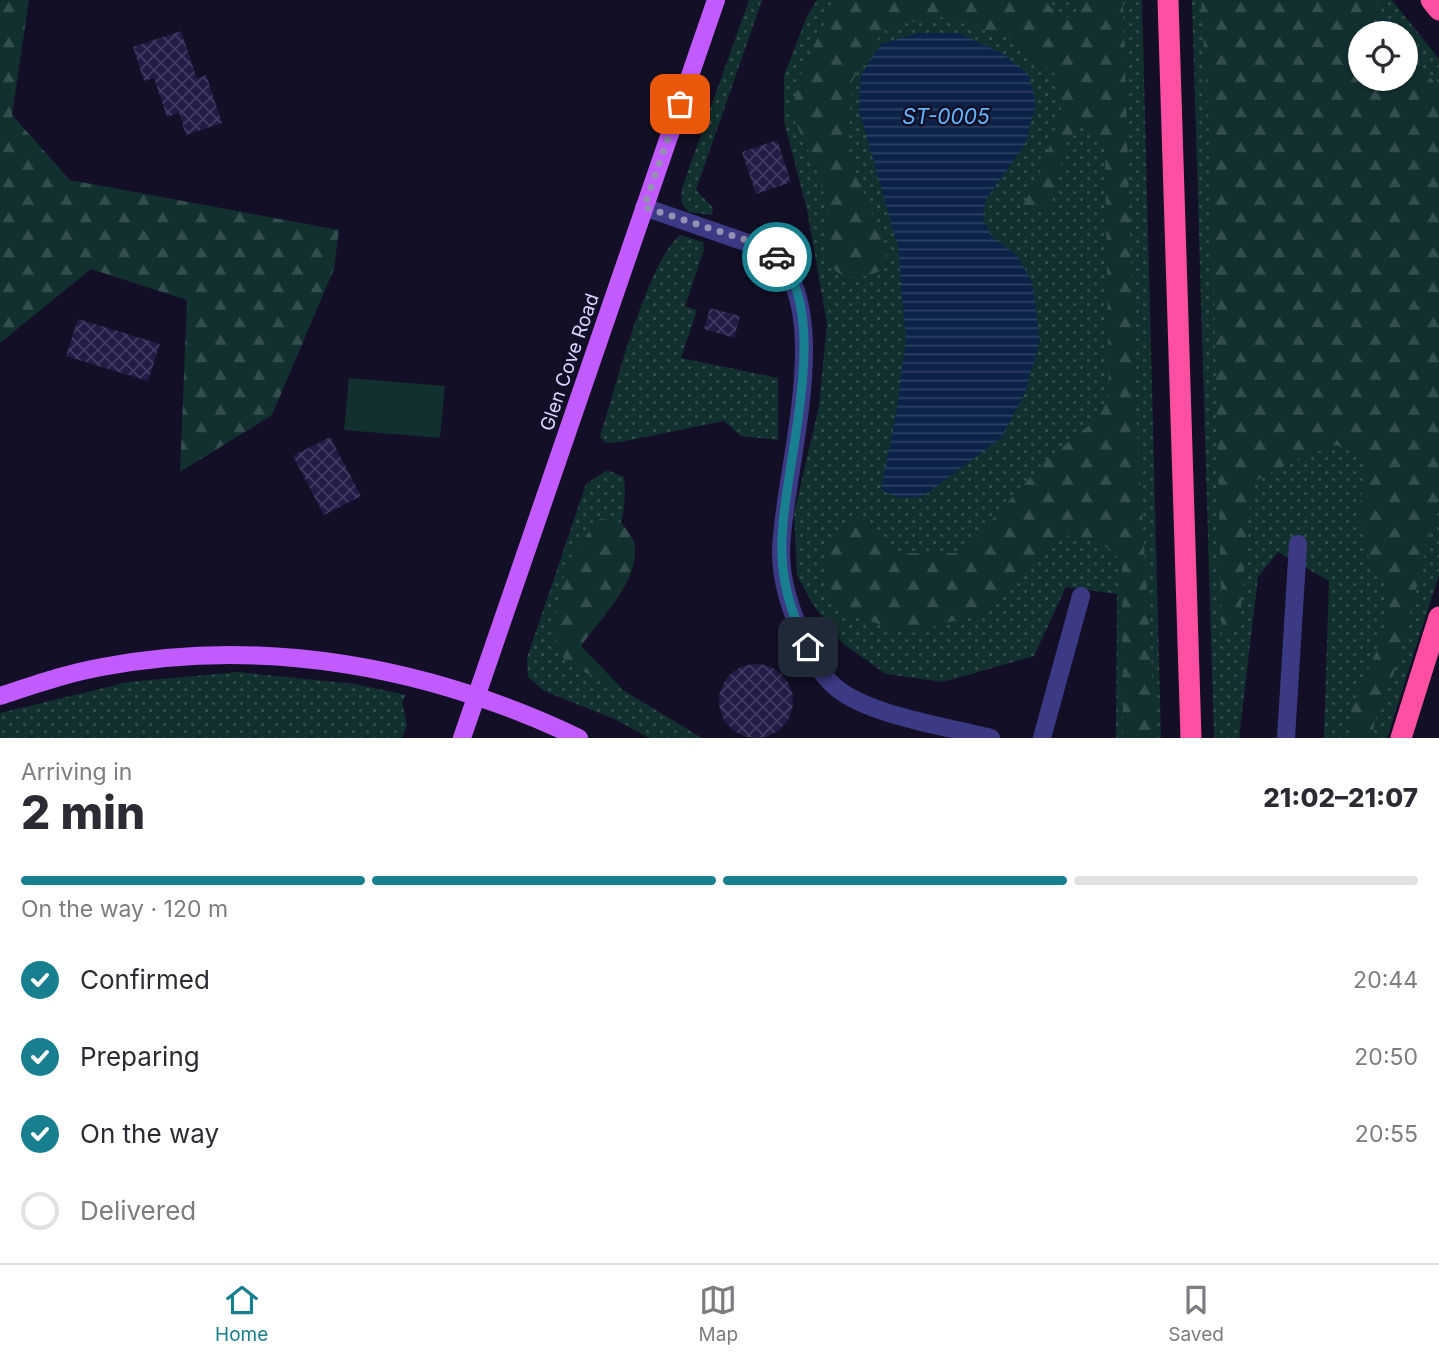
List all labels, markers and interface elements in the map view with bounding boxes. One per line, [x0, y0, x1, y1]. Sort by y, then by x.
map controls [1348, 21, 1418, 91]
button: locate [1348, 21, 1418, 91]
pin [650, 74, 710, 134]
icon: bag [661, 85, 699, 123]
water label: ST-0005 [902, 104, 990, 129]
courier [742, 222, 812, 292]
icon: car [758, 238, 796, 276]
street label: Glen Cove Road [535, 290, 604, 434]
pin [778, 617, 838, 677]
icon: home [789, 628, 827, 666]
text: Arriving in [21, 758, 132, 786]
text: 21:02–21:07 [1263, 782, 1418, 813]
text: 2 min [21, 784, 145, 840]
text: On the way · 120 m [21, 895, 228, 923]
icon: check [21, 961, 59, 999]
text: Confirmed [80, 964, 210, 995]
text: 20:44 [1353, 966, 1418, 994]
icon: check [21, 1038, 59, 1076]
text: Preparing [80, 1041, 200, 1072]
text: 20:50 [1354, 1043, 1418, 1071]
icon: check [21, 1115, 59, 1153]
text: On the way [80, 1118, 219, 1149]
text: 20:55 [1355, 1120, 1418, 1148]
text: Delivered [80, 1195, 196, 1226]
tab: Home [215, 1281, 268, 1346]
tab: Map [699, 1281, 738, 1346]
tab: Saved [1168, 1281, 1224, 1346]

